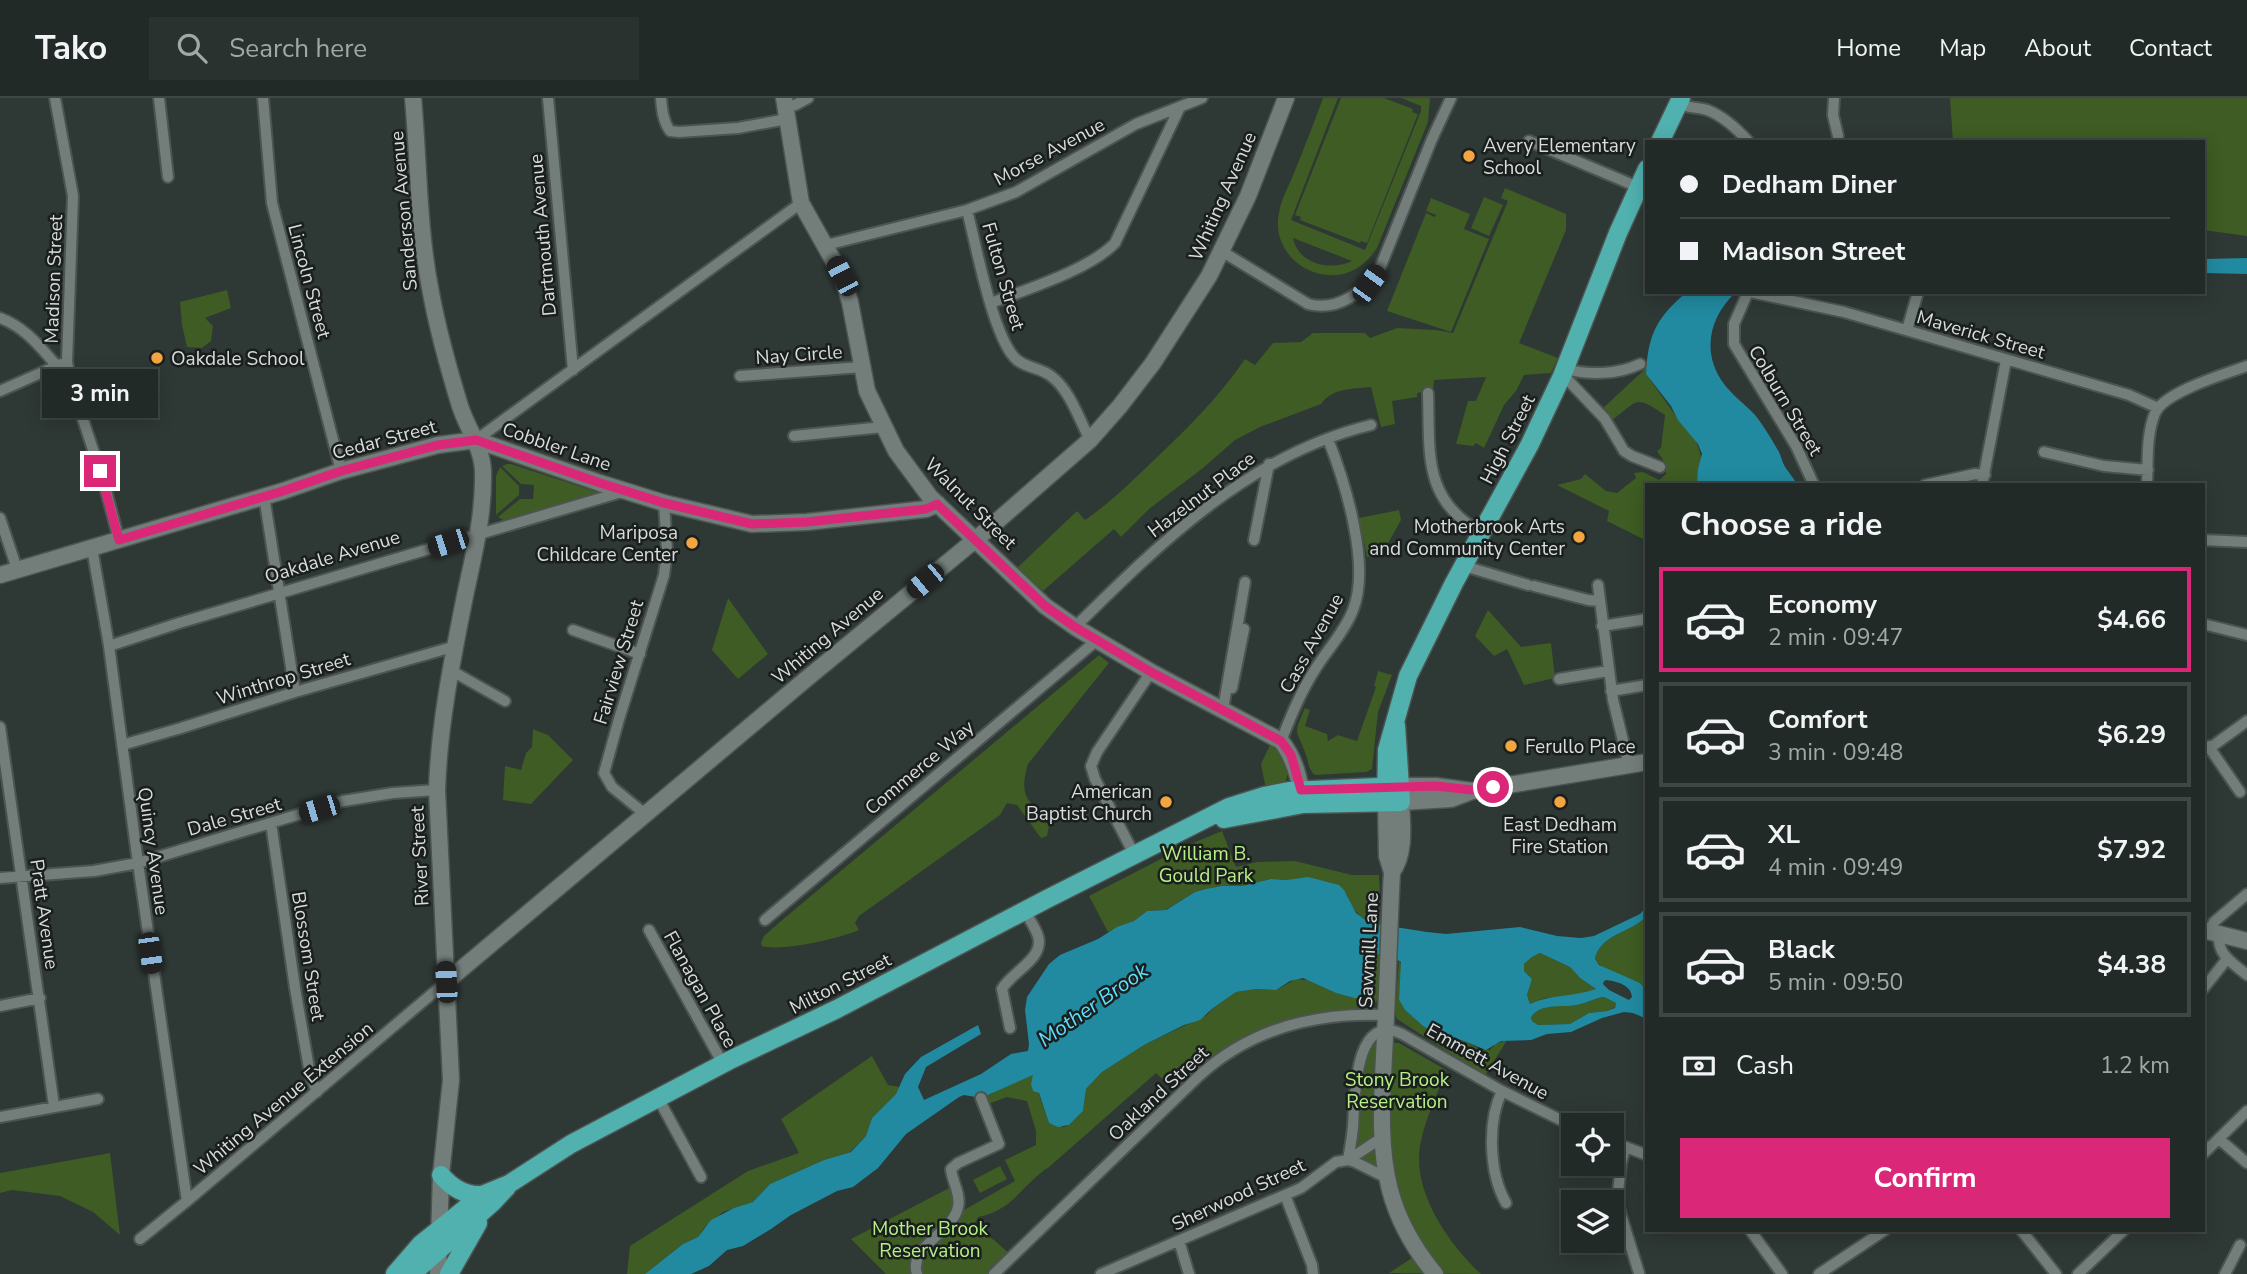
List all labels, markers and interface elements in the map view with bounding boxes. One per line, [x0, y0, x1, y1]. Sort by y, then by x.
search box [149, 17, 639, 80]
text: Tako [35, 26, 107, 71]
icon: search [173, 29, 211, 67]
text: Search here [229, 31, 367, 66]
text: Home [1836, 32, 1901, 64]
text: Map [1939, 32, 1986, 64]
text: About [2024, 32, 2091, 64]
text: Contact [2129, 32, 2212, 64]
street label: Morse Avenue [989, 112, 1110, 192]
street label: Whiting Avenue [1183, 128, 1263, 265]
street label: Sanderson Avenue [384, 130, 424, 292]
place label: Avery Elementary School [1483, 133, 1636, 181]
marker: Avery Elementary School [1461, 148, 1477, 164]
street label: Dartmouth Avenue [523, 153, 563, 317]
text: Dedham Diner [1722, 167, 1897, 202]
street label: Madison Street [39, 214, 69, 344]
street label: Fulton Street [975, 219, 1031, 334]
street label: Lincoln Street [281, 221, 337, 342]
text: Madison Street [1722, 234, 1905, 269]
car [823, 253, 862, 299]
car [1349, 261, 1390, 307]
street label: Maverick Street [1914, 304, 2048, 366]
street label: Nay Circle [755, 339, 843, 371]
street label: Colburn Street [1742, 341, 1828, 461]
place label: Oakdale School [171, 346, 305, 372]
marker: Oakdale School [149, 350, 165, 366]
callout: 3 min [42, 370, 158, 418]
text: 3 min [70, 378, 130, 409]
street label: High Street [1474, 390, 1542, 489]
street label: Cedar Street [329, 413, 440, 466]
street label: Cobbler Lane [499, 416, 615, 478]
street label: Hazelnut Place [1143, 446, 1261, 544]
street label: Walnut Street [919, 452, 1022, 556]
route end [84, 455, 116, 487]
text: Choose a ride [1680, 503, 1882, 546]
place label: Motherbrook Arts and Community Center [1369, 514, 1565, 562]
place label: Mariposa Childcare Center [536, 520, 678, 568]
street label: Oakdale Avenue [261, 524, 403, 590]
car [425, 527, 472, 559]
marker: Motherbrook Arts and Community Center [1571, 529, 1587, 545]
marker: Mariposa Childcare Center [684, 535, 700, 551]
car [903, 559, 948, 603]
street label: Whiting Avenue [766, 581, 889, 690]
text: Economy [1768, 587, 1877, 622]
icon: car [1684, 588, 1747, 651]
street label: Cass Avenue [1274, 589, 1350, 698]
street label: Fairview Street [588, 597, 650, 728]
text: $4.66 [2097, 602, 2166, 637]
text: 2 min · 09:47 [1768, 622, 1903, 653]
street label: Winthrop Street [213, 646, 354, 712]
text: Comfort [1768, 702, 1868, 737]
icon: car [1684, 703, 1747, 766]
street label: Commerce Way [860, 714, 980, 821]
text: $6.29 [2097, 717, 2166, 752]
place label: Ferullo Place [1525, 734, 1636, 760]
text: 3 min · 09:48 [1768, 737, 1903, 768]
marker: Ferullo Place [1503, 738, 1519, 754]
route start [1477, 771, 1509, 803]
place label: American Baptist Church [1026, 779, 1152, 827]
street label: Quincy Avenue [131, 786, 175, 917]
street label: Dale Street [184, 791, 285, 843]
car [296, 793, 343, 825]
marker: American Baptist Church [1158, 794, 1174, 810]
marker: East Dedham Fire Station [1552, 794, 1568, 810]
street label: River Street [404, 805, 436, 907]
place label: East Dedham Fire Station [1503, 812, 1617, 860]
text: XL [1768, 817, 1800, 852]
icon: car [1684, 818, 1747, 881]
text: $7.92 [2097, 832, 2166, 867]
park label: William B. Gould Park [1159, 841, 1254, 889]
text: 4 min · 09:49 [1768, 852, 1903, 883]
street label: Pratt Avenue [23, 857, 65, 971]
street label: Blossom Street [285, 890, 331, 1023]
street label: Sawmill Lane [1353, 892, 1385, 1009]
street label: Flanagan Place [657, 926, 743, 1053]
car [137, 931, 164, 975]
text: Black [1768, 932, 1835, 967]
icon: car [1684, 933, 1747, 996]
street label: Milton Street [785, 947, 896, 1021]
text: $4.38 [2097, 947, 2166, 982]
water label: Mother Brook [1032, 956, 1154, 1053]
car [435, 960, 458, 1004]
text: 5 min · 09:50 [1768, 967, 1903, 998]
street label: Whiting Avenue Extension [188, 1016, 379, 1182]
street label: Emmett Avenue [1422, 1017, 1553, 1106]
street label: Oakland Street [1103, 1040, 1215, 1147]
icon: cash [1680, 1047, 1718, 1085]
text: Cash [1736, 1048, 1794, 1083]
text: 1.2 km [2100, 1050, 2170, 1081]
park label: Stony Brook Reservation [1345, 1067, 1450, 1115]
map controls [1561, 1113, 1624, 1253]
button: locate [1561, 1113, 1624, 1176]
button: Confirm [1680, 1138, 2170, 1218]
street label: Sherwood Street [1167, 1152, 1310, 1237]
button: layers [1561, 1190, 1624, 1253]
park label: Mother Brook Reservation [872, 1216, 989, 1264]

